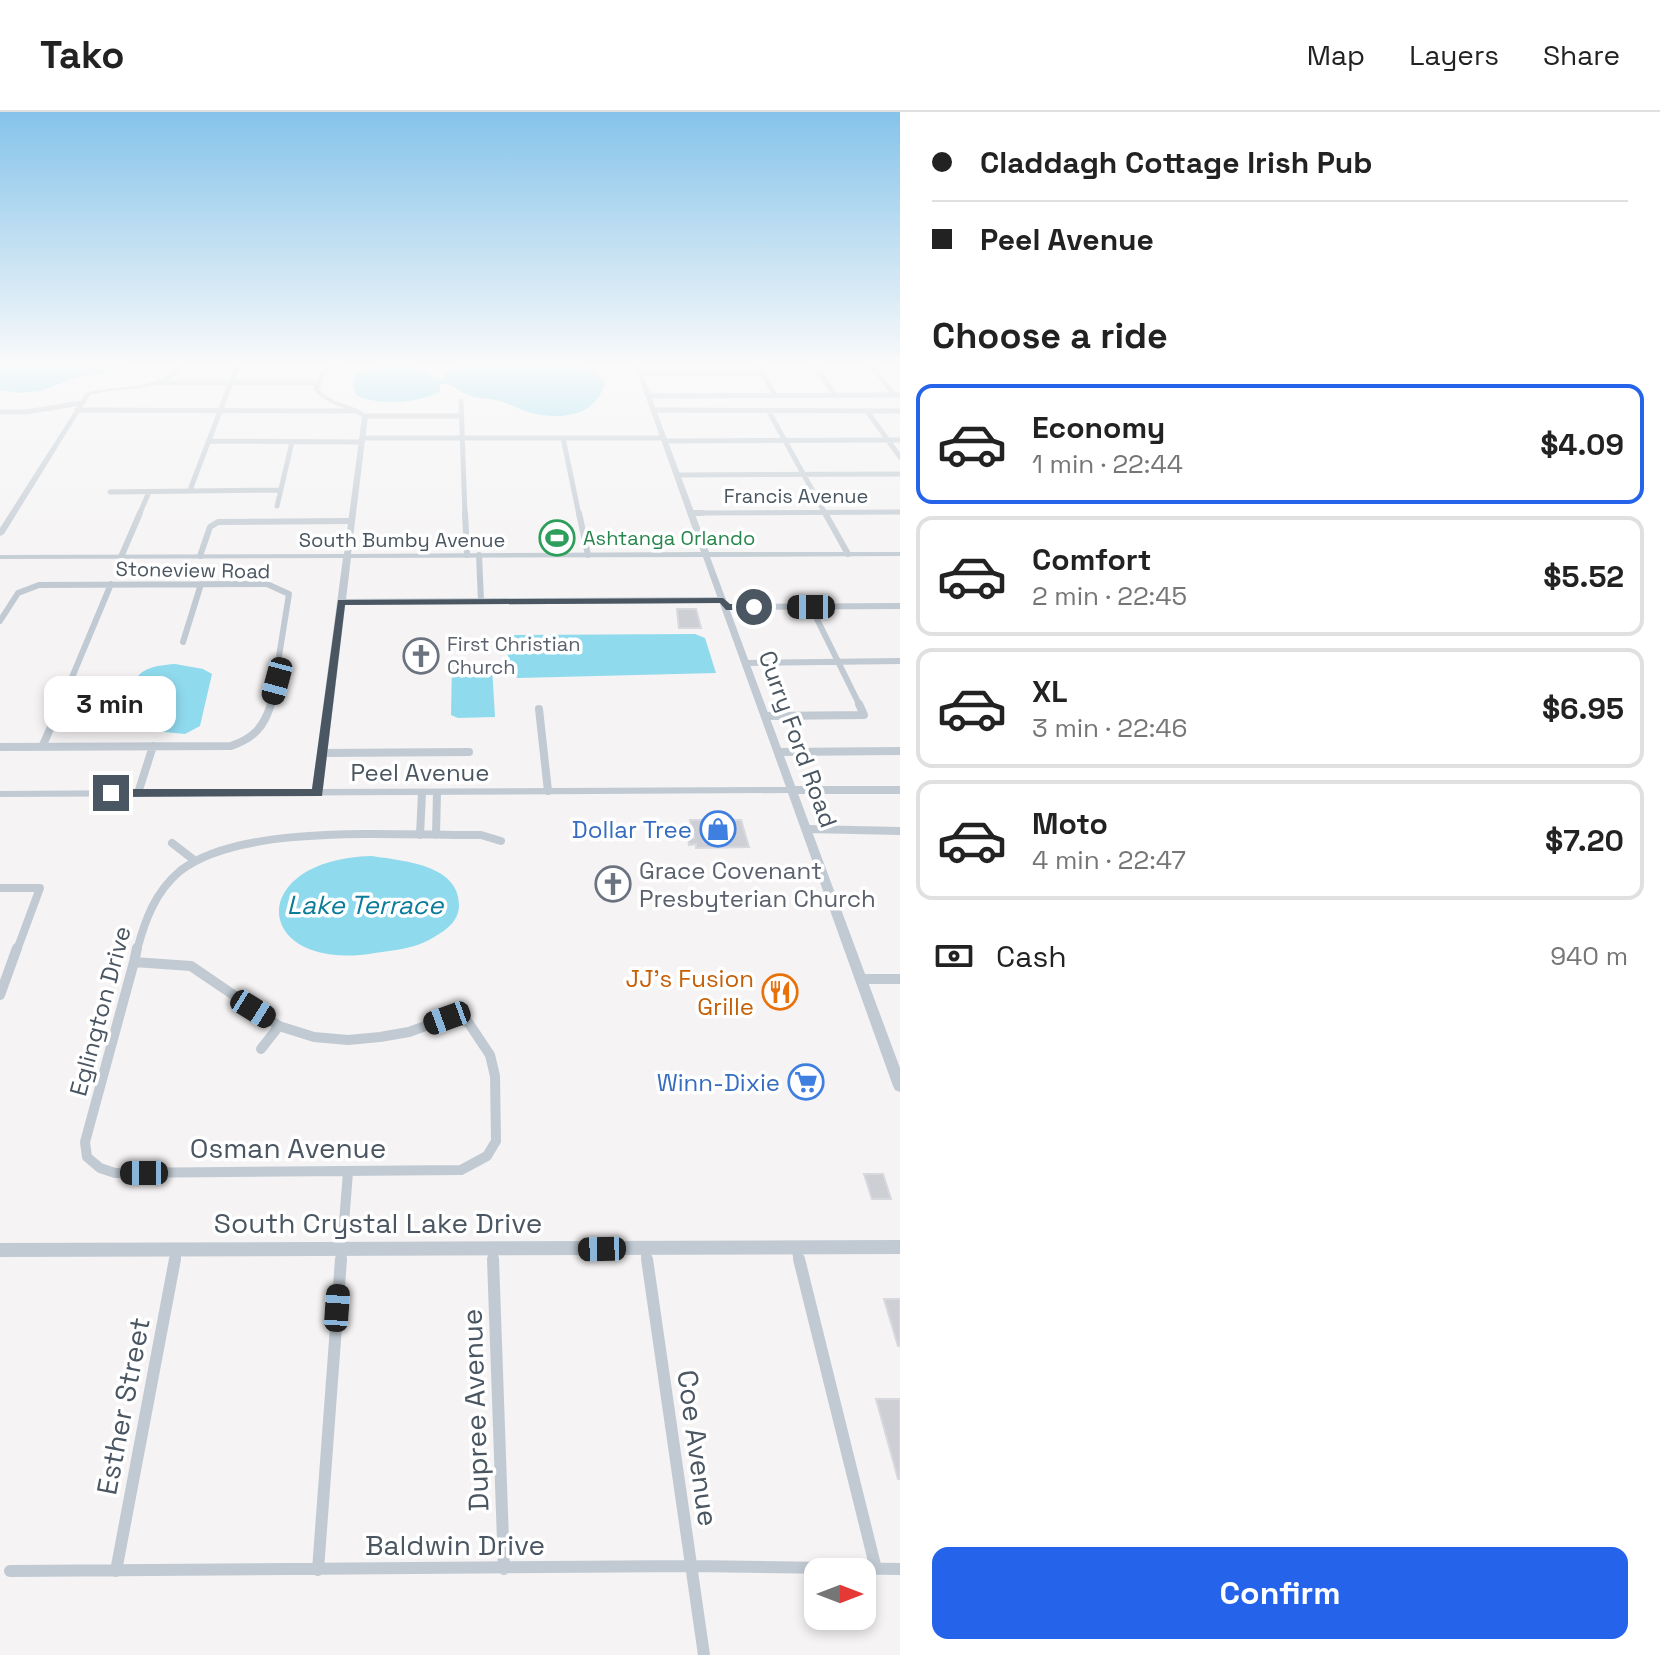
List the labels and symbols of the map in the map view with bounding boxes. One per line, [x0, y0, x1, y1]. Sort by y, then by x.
street label: Francis Avenue [724, 483, 868, 509]
sports icon: Ashtanga Orlando [538, 519, 576, 557]
place label: Ashtanga Orlando [583, 525, 755, 551]
street label: South Bumby Avenue [299, 527, 505, 553]
street label: Stoneview Road [115, 556, 271, 584]
route start [736, 589, 772, 625]
car [787, 595, 835, 619]
place label: First Christian Church [447, 631, 580, 680]
church icon: First Christian Church [402, 637, 440, 675]
street label: Curry Ford Road [752, 646, 844, 832]
car [259, 655, 295, 707]
callout: 3 min [45, 677, 177, 733]
street label: Peel Avenue [351, 757, 489, 788]
route end [93, 775, 129, 811]
shop icon: Dollar Tree [699, 810, 737, 848]
place label: Dollar Tree [572, 814, 692, 845]
place label: Grace Covenant Presbyterian Church [639, 855, 876, 914]
church icon: Grace Covenant Presbyterian Church [594, 865, 632, 903]
water label: Lake Terrace [287, 888, 445, 922]
street label: Eglington Drive [62, 923, 138, 1099]
place label: JJ's Fusion Grille [626, 963, 754, 1022]
restaurant icon: JJ's Fusion Grille [761, 973, 799, 1011]
car [226, 986, 280, 1032]
car [420, 999, 474, 1037]
supermarket icon: Winn-Dixie [787, 1063, 825, 1101]
place label: Winn-Dixie [657, 1067, 780, 1098]
street label: Osman Avenue [190, 1130, 386, 1166]
car [120, 1161, 168, 1185]
street label: South Crystal Lake Drive [214, 1205, 542, 1241]
car [578, 1237, 626, 1261]
car [323, 1283, 351, 1333]
street label: Dupree Avenue [453, 1308, 497, 1512]
street label: Esther Street [88, 1314, 158, 1498]
street label: Coe Avenue [669, 1367, 727, 1529]
street label: Baldwin Drive [365, 1527, 545, 1563]
north arrow [804, 1558, 876, 1630]

